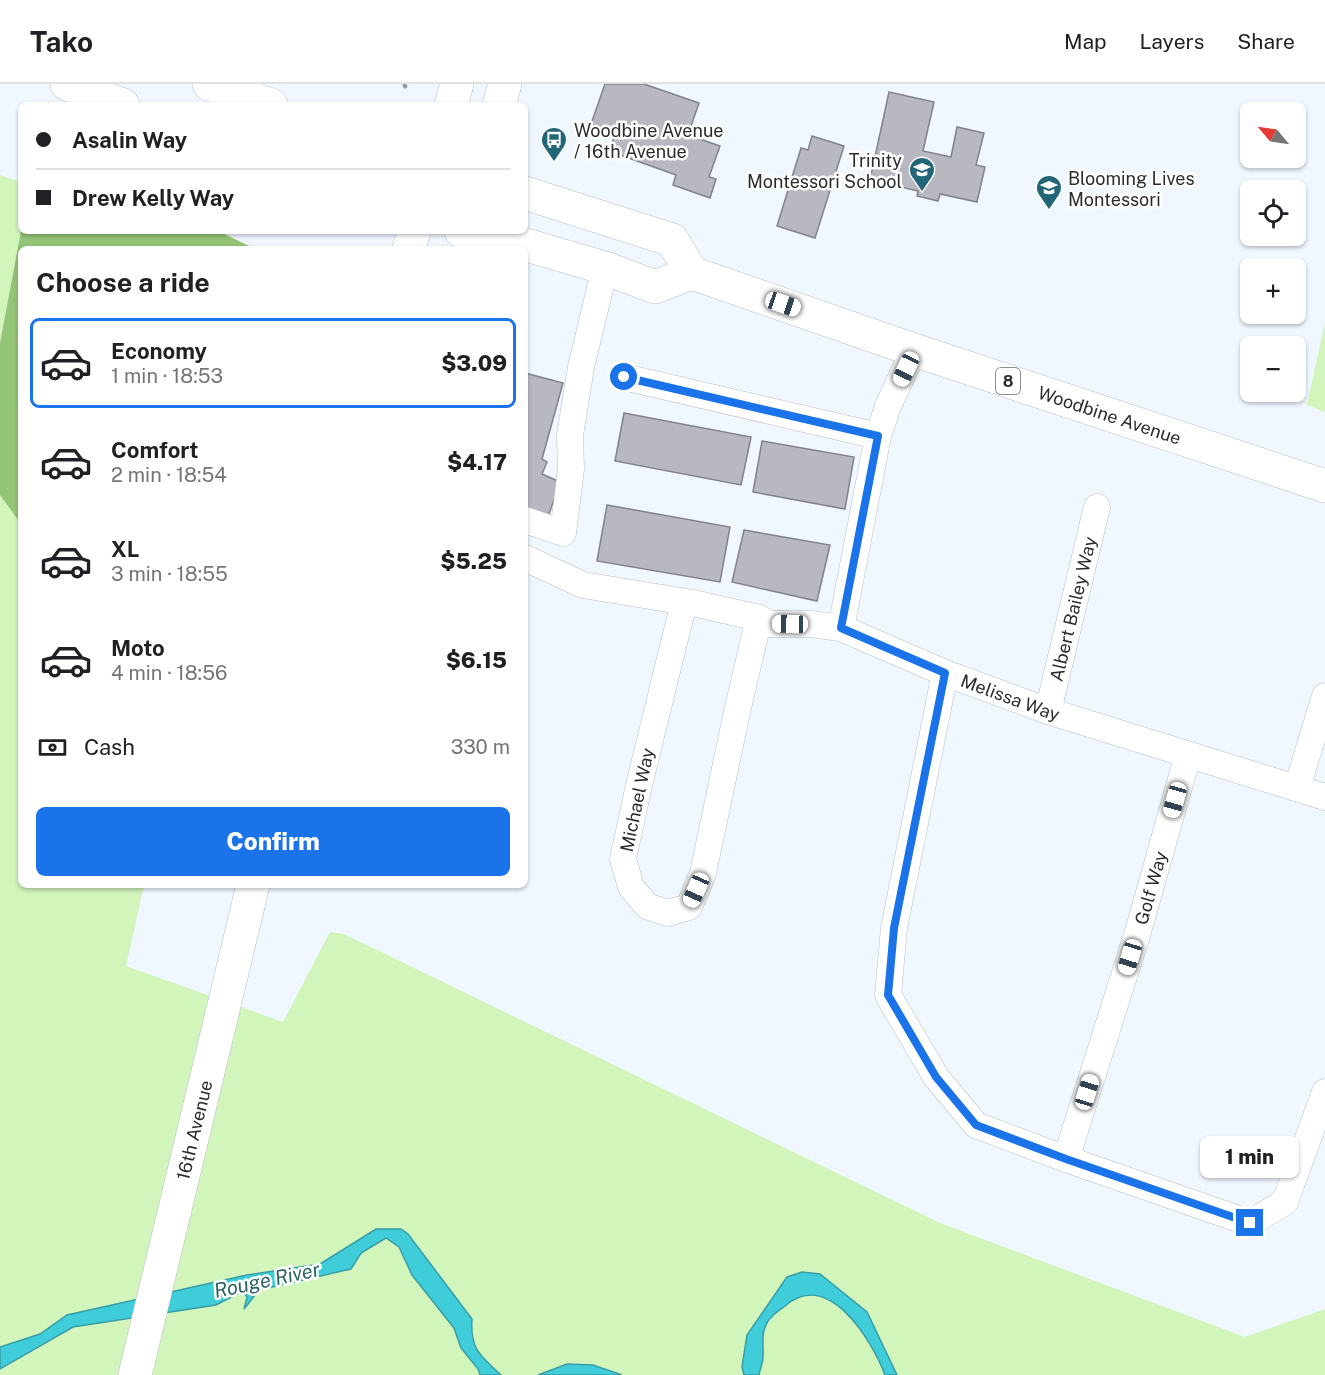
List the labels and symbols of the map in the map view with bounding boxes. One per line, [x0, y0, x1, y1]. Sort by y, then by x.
north arrow [1240, 102, 1306, 168]
place label: Woodbine Avenue / 16th Avenue [574, 120, 724, 162]
bus stop icon: Woodbine Avenue / 16th Avenue [539, 125, 569, 163]
place label: Trinity Montessori School [747, 150, 902, 192]
school or university icon: Trinity Montessori School [907, 155, 937, 193]
place label: Blooming Lives Montessori [1068, 168, 1195, 210]
school or university icon: Blooming Lives Montessori [1034, 173, 1064, 211]
car [763, 290, 803, 318]
car [890, 349, 922, 389]
route start [610, 363, 637, 390]
road number: 8 [996, 368, 1020, 394]
street label: Woodbine Avenue [1035, 381, 1184, 448]
street label: Albert Bailey Way [1045, 534, 1100, 683]
car [772, 615, 808, 633]
street label: Melissa Way [958, 669, 1063, 725]
street label: Michael Way [616, 746, 658, 854]
car [1161, 780, 1189, 820]
street label: Golf Way [1130, 848, 1171, 927]
car [680, 870, 712, 910]
car [1116, 937, 1144, 977]
car [1073, 1072, 1101, 1112]
street label: 16th Avenue [172, 1078, 216, 1182]
callout: 1 min [1200, 1136, 1300, 1178]
route end [1236, 1209, 1263, 1236]
water label: Rouge River [212, 1257, 323, 1303]

